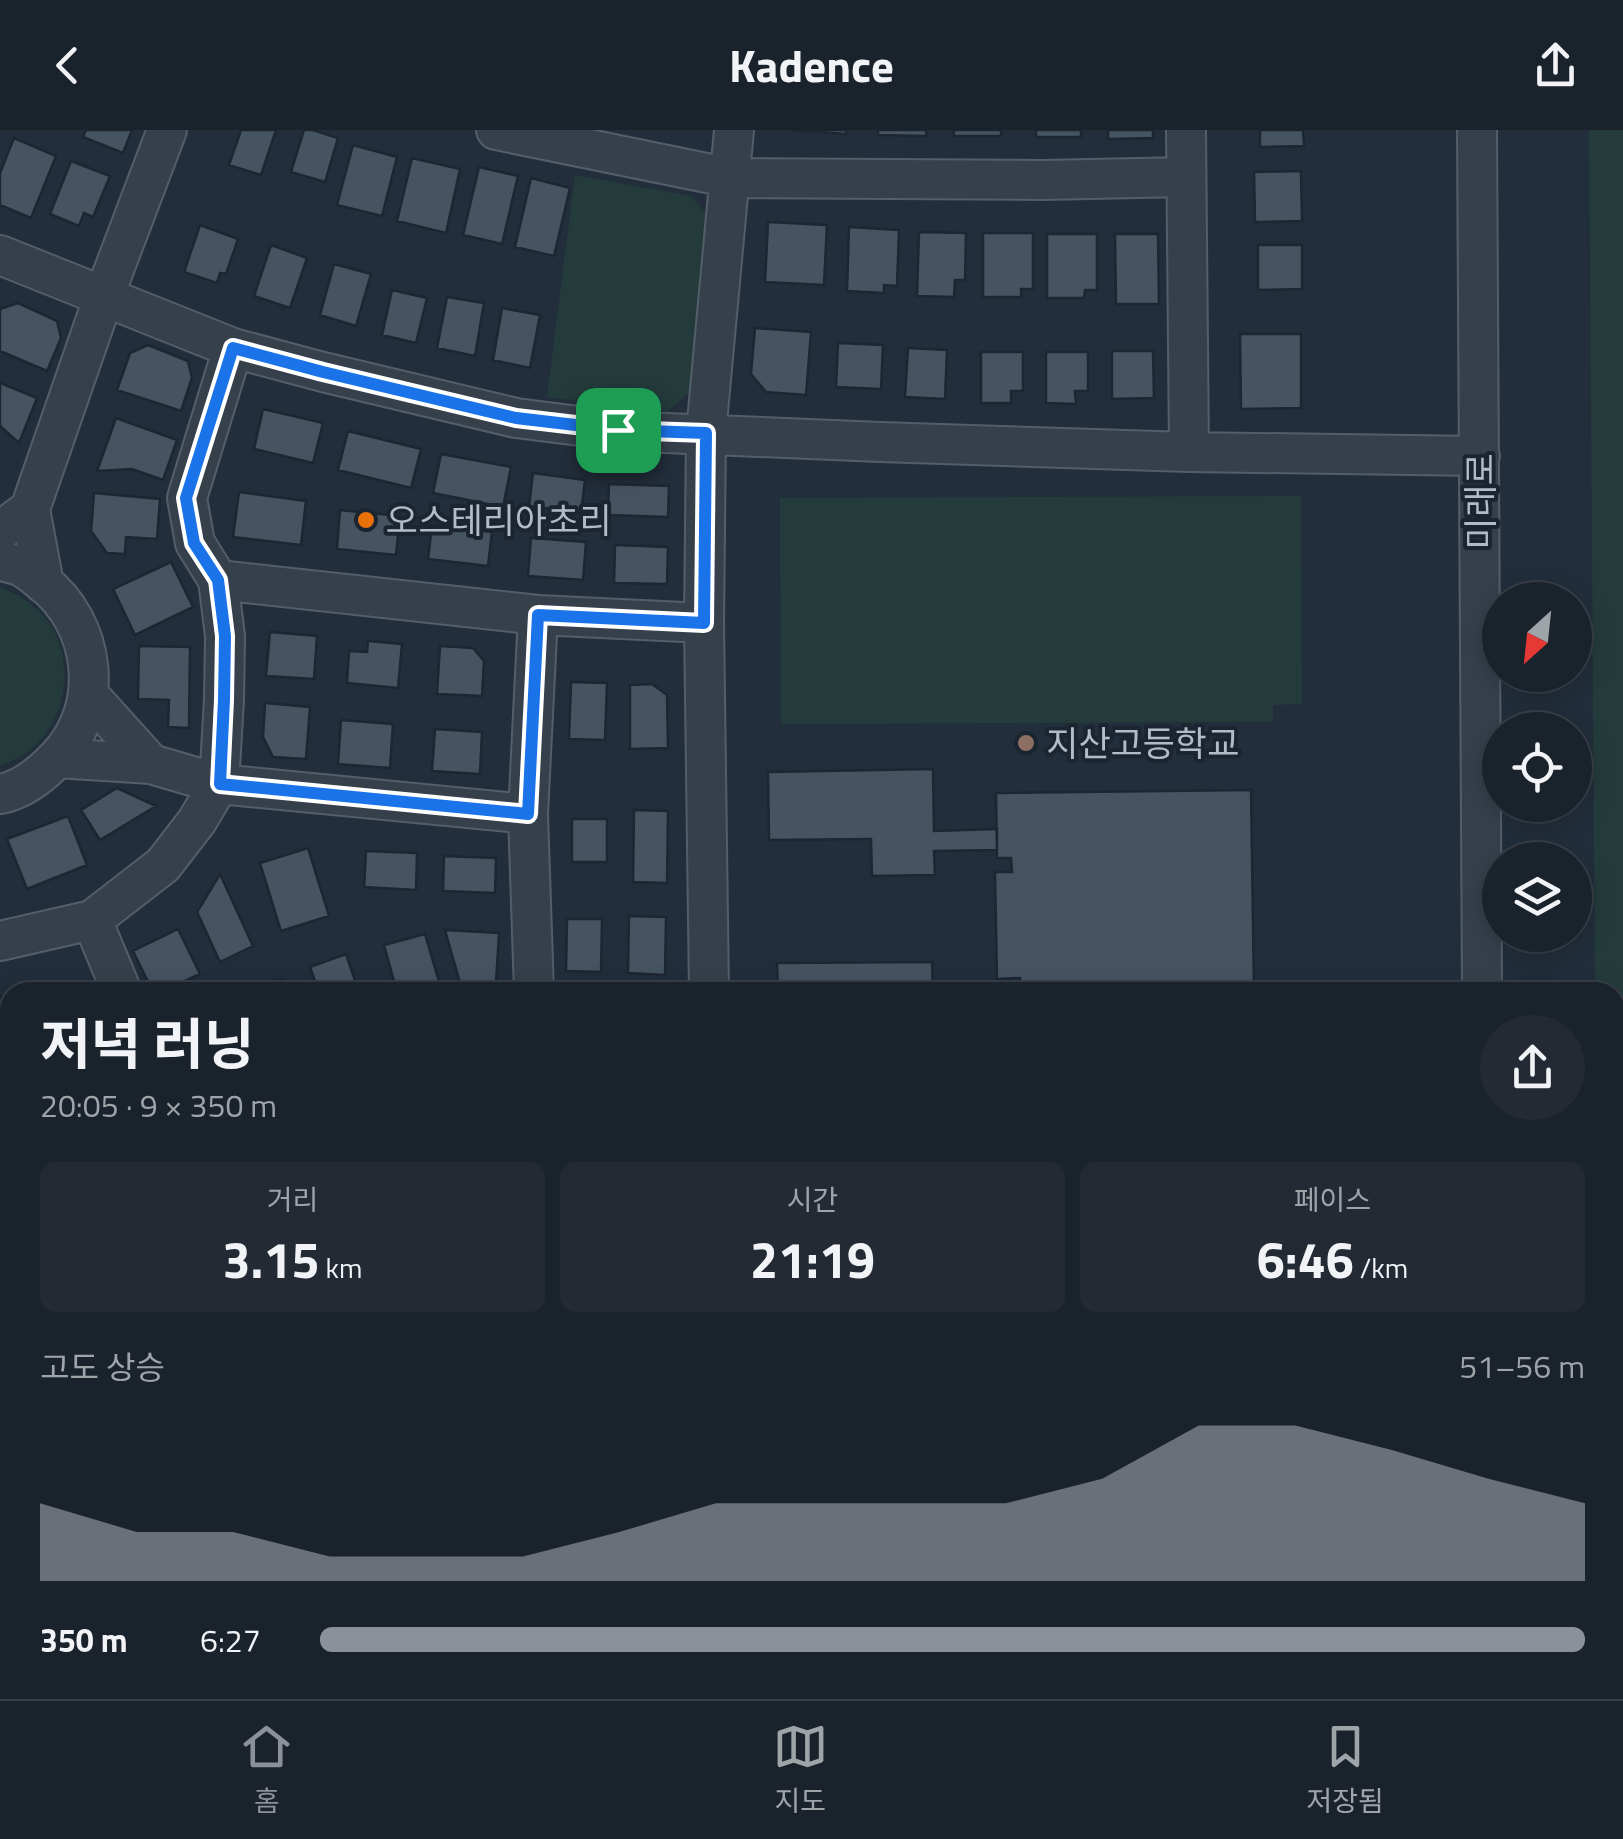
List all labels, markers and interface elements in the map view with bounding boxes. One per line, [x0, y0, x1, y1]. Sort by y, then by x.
text: Kadence [729, 31, 894, 99]
icon: back [40, 38, 95, 93]
icon: share [1528, 38, 1583, 93]
pin [576, 388, 661, 473]
icon: arrive [591, 403, 646, 458]
street label: 미래로 [1453, 453, 1507, 549]
place label: 오스테리아초리 [386, 493, 611, 547]
marker: 오스테리아초리 [355, 509, 377, 531]
north arrow [1482, 582, 1592, 692]
map controls [1482, 582, 1592, 952]
button: locate [1482, 712, 1592, 822]
place label: 지산고등학교 [1046, 716, 1239, 770]
marker: 지산고등학교 [1015, 732, 1037, 754]
button: layers [1482, 842, 1592, 952]
text: 저녁 러닝 [40, 1002, 255, 1085]
button: share [1480, 1015, 1585, 1120]
text: 20:05 · 9 × 350 m [40, 1081, 277, 1129]
text: 거리 [267, 1178, 318, 1221]
text: 시간 [787, 1178, 838, 1221]
text: 페이스 [1294, 1178, 1371, 1221]
text: 3.15 [223, 1221, 319, 1297]
text: 21:19 [750, 1221, 875, 1297]
text: 6:46 [1257, 1221, 1354, 1297]
text: km [319, 1246, 362, 1289]
text: /km [1354, 1246, 1408, 1289]
text: 51–56 m [1459, 1342, 1585, 1390]
text: 고도 상승 [40, 1343, 165, 1391]
text: 350 m [40, 1616, 128, 1664]
text: 6:27 [200, 1616, 261, 1664]
tab: 홈 [239, 1719, 294, 1822]
tab: 지도 [773, 1719, 828, 1822]
tab: 저장됨 [1306, 1719, 1384, 1822]

